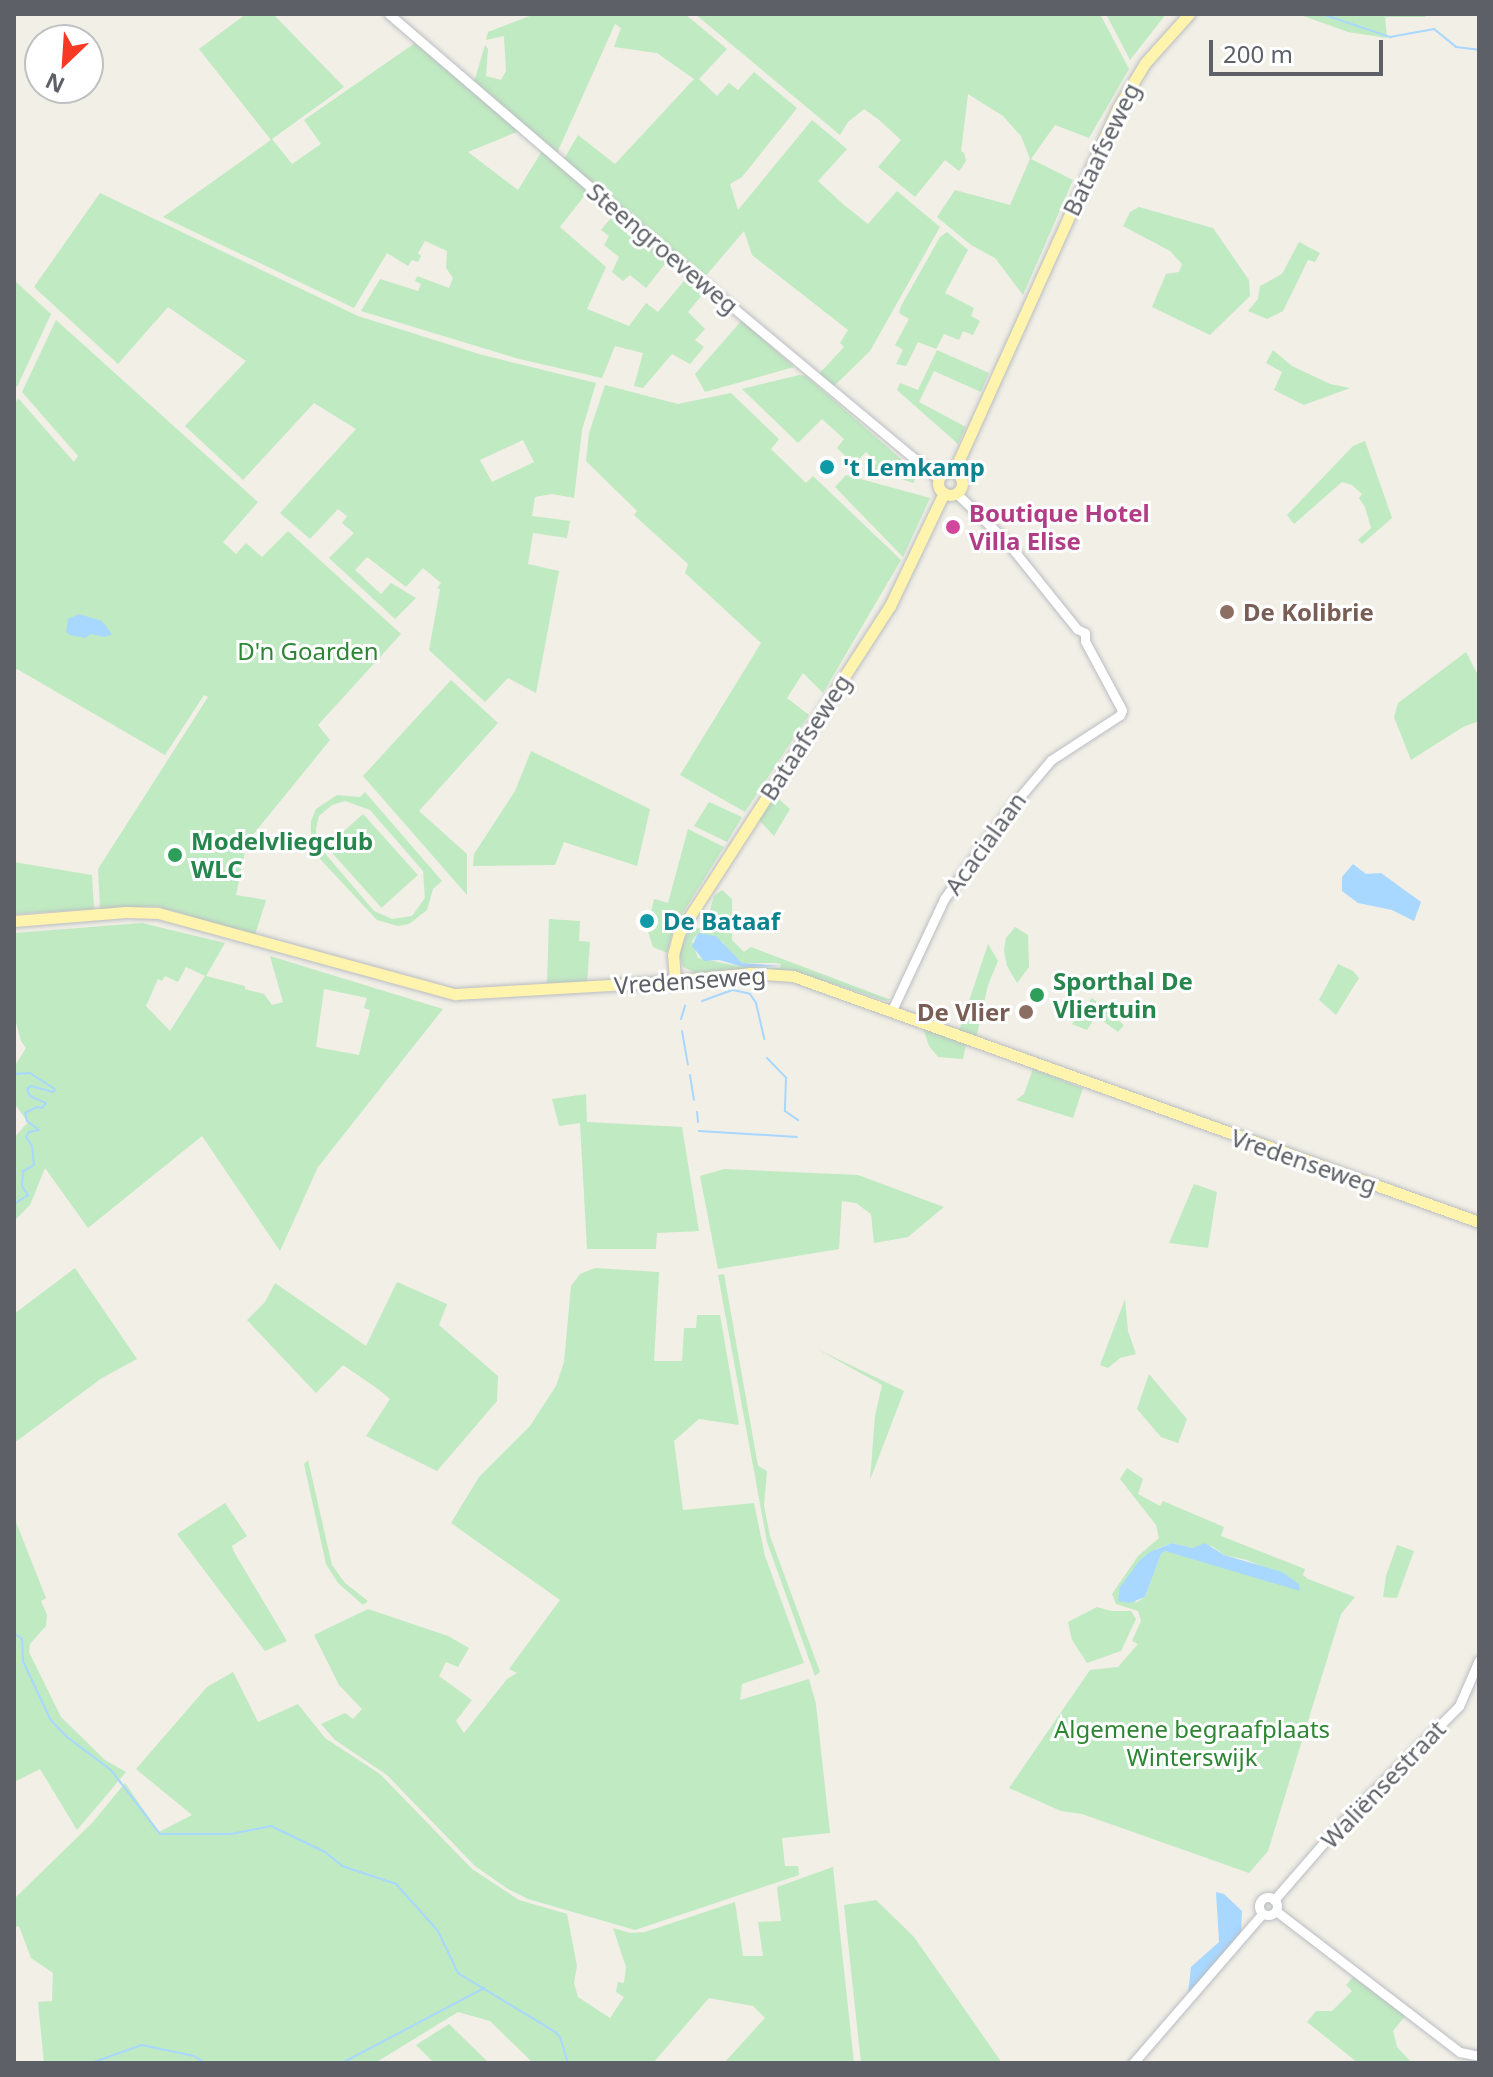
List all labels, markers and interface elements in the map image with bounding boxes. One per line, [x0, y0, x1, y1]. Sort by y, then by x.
north arrow [24, 24, 104, 104]
scale bar [1213, 24, 1387, 74]
text: 200 m [1223, 37, 1293, 70]
text: N [40, 67, 69, 101]
street label: Bataafseweg [1056, 78, 1146, 220]
street label: Steengroeveweg [582, 177, 744, 319]
place label: 't Lemkamp [843, 453, 985, 481]
marker: 't Lemkamp [818, 458, 836, 476]
place label: Boutique Hotel Villa Elise [969, 499, 1150, 555]
marker: Boutique Hotel Villa Elise [944, 518, 962, 536]
place label: De Kolibrie [1243, 598, 1374, 626]
marker: De Kolibrie [1218, 603, 1236, 621]
park label: D'n Goarden [237, 637, 379, 665]
street label: Bataafseweg [754, 669, 856, 805]
street label: Acacialaan [938, 786, 1032, 900]
place label: Modelvliegclub WLC [191, 827, 373, 883]
marker: Modelvliegclub WLC [166, 846, 184, 864]
place label: De Bataaf [663, 907, 780, 935]
marker: De Bataaf [638, 912, 656, 930]
street label: Vredenseweg [613, 960, 767, 1000]
place label: Sporthal De Vliertuin [1053, 967, 1193, 1023]
marker: Sporthal De Vliertuin [1028, 986, 1046, 1004]
place label: De Vlier [917, 998, 1010, 1026]
marker: De Vlier [1017, 1003, 1035, 1021]
street label: Vredenseweg [1227, 1123, 1381, 1199]
street label: Waliënsestraat [1315, 1714, 1451, 1854]
park label: Algemene begraafplaats Winterswijk [1054, 1715, 1330, 1771]

